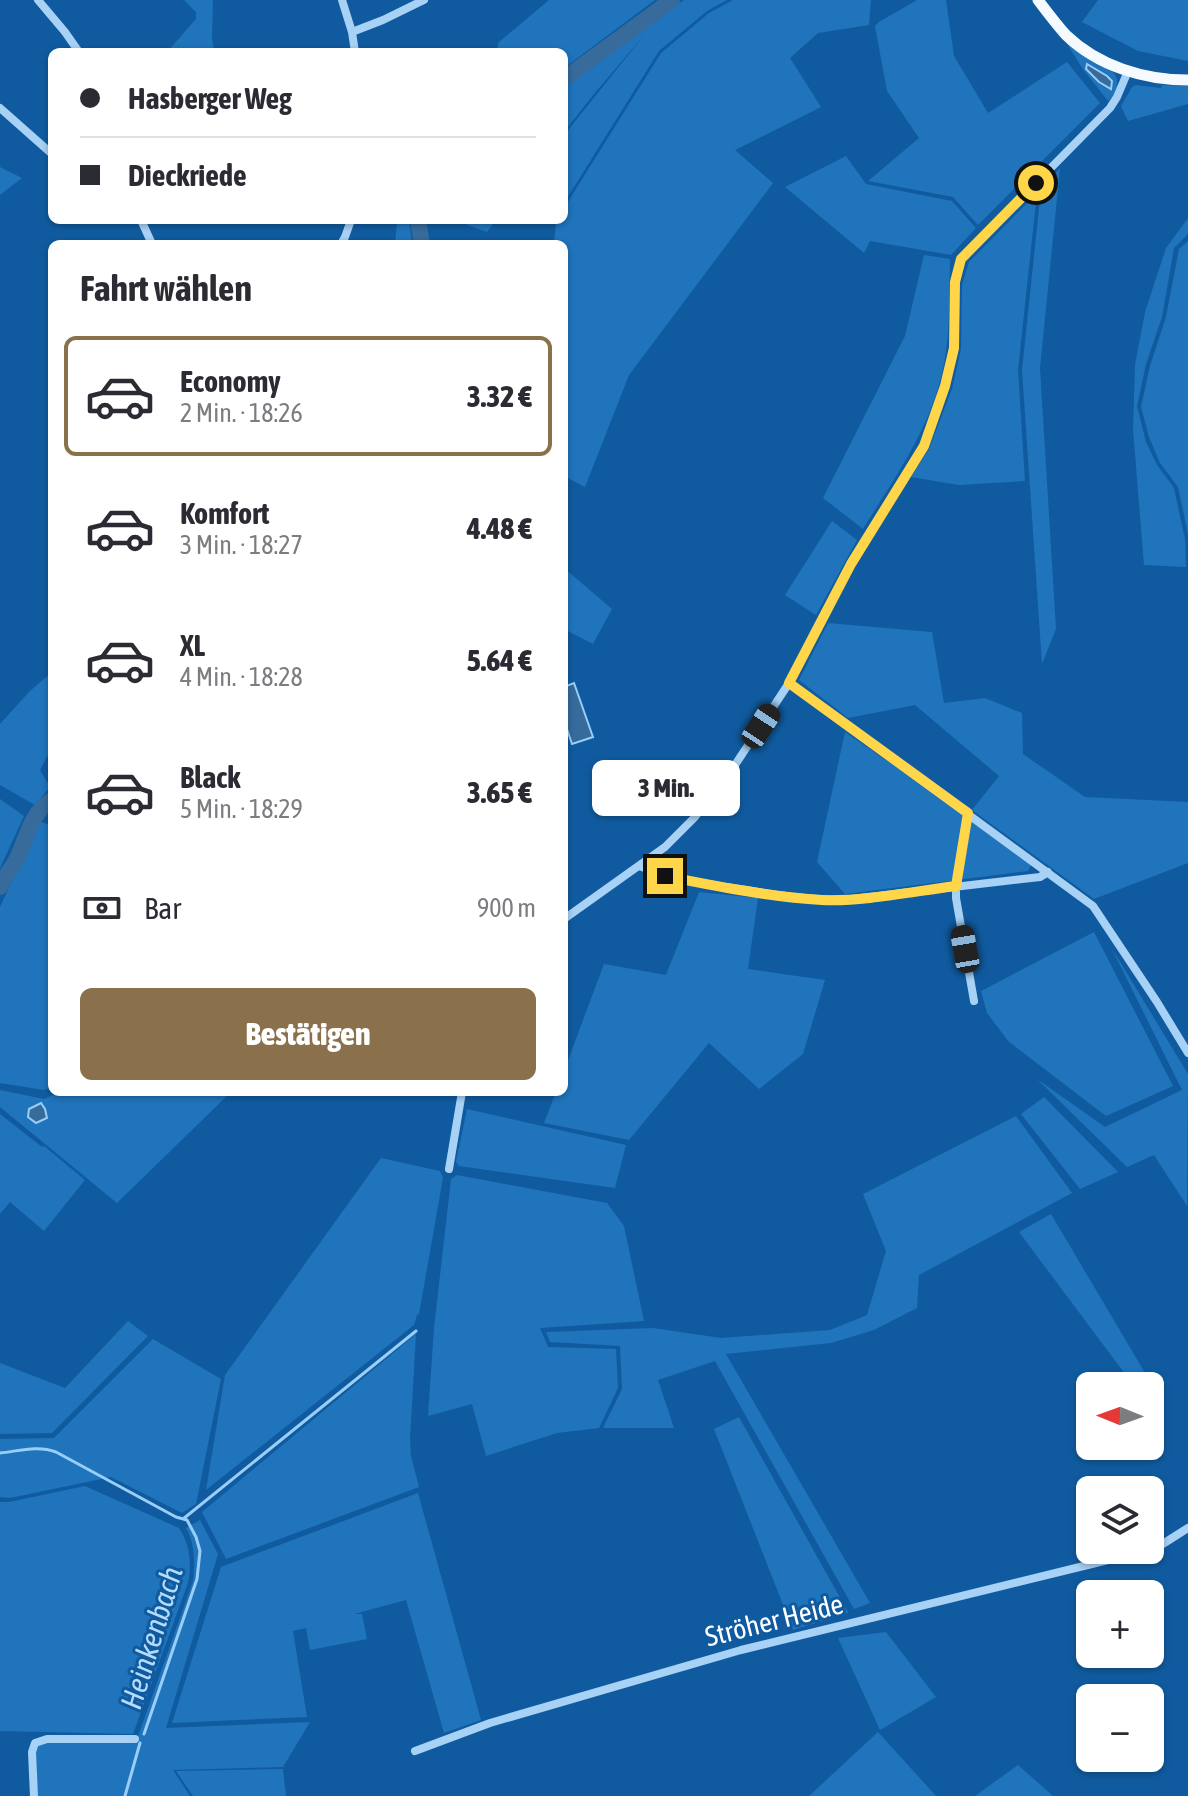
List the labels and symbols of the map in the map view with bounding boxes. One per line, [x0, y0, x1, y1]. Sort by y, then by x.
route start [1018, 165, 1054, 201]
car [738, 699, 784, 753]
callout: 3 Min. [591, 760, 739, 816]
route end [647, 858, 683, 894]
car [949, 923, 981, 975]
north arrow [1076, 1372, 1164, 1460]
water label: Heinkenbach [113, 1562, 189, 1713]
street label: Ströher Heide [702, 1587, 846, 1653]

